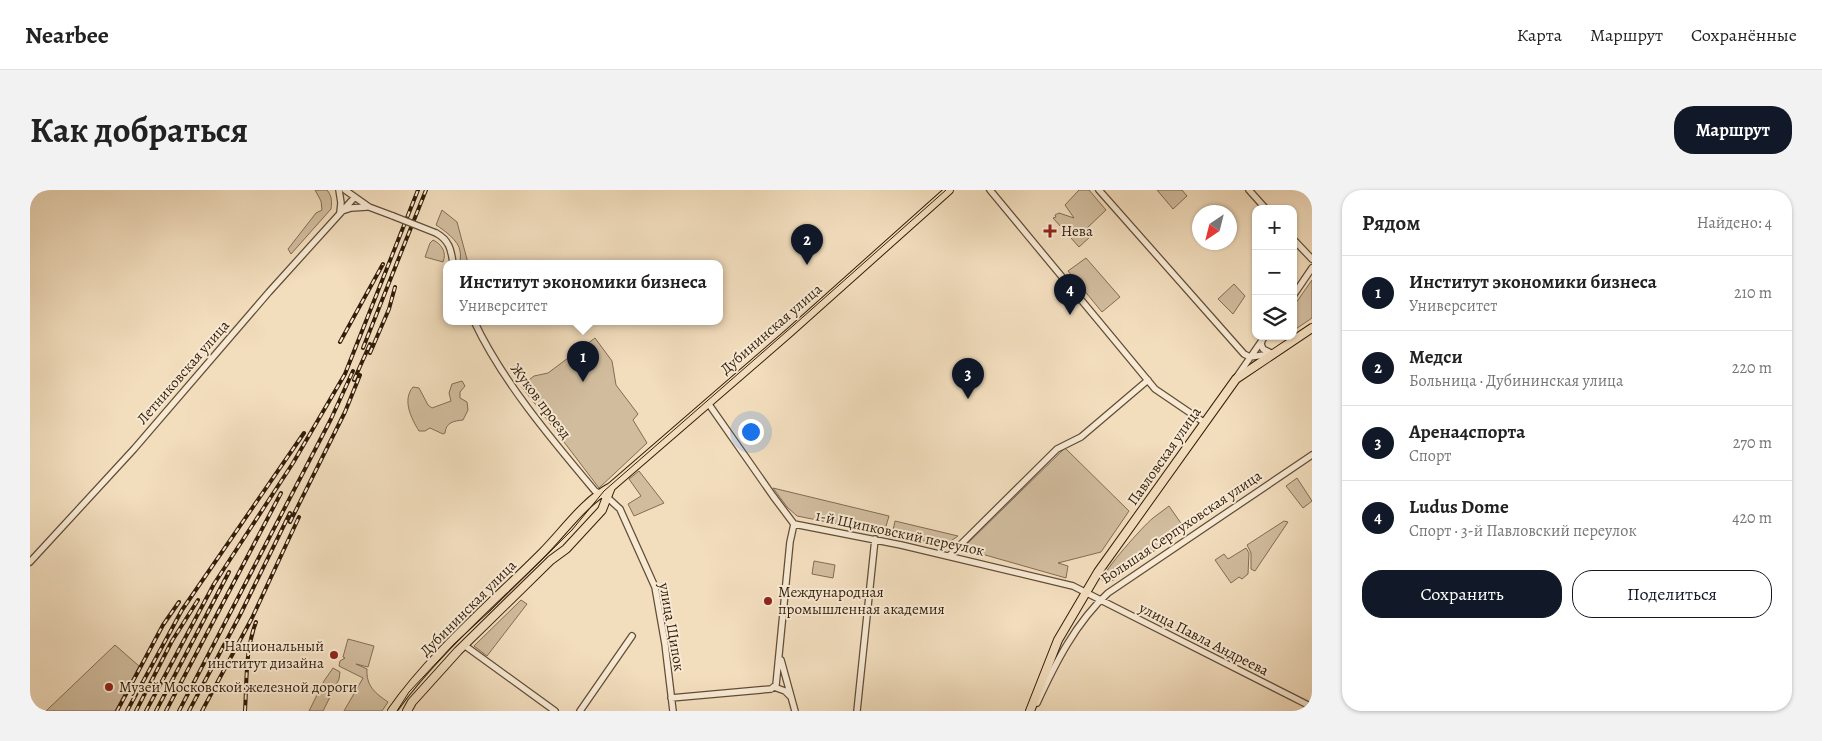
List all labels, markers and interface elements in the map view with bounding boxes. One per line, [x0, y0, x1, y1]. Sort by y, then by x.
text: Nearbee [25, 19, 109, 51]
text: Карта [1517, 23, 1562, 47]
text: Маршрут [1590, 23, 1663, 47]
text: Сохранённые [1691, 23, 1797, 47]
text: Как добраться [30, 106, 248, 154]
button: Маршрут [1674, 106, 1792, 154]
north arrow [1192, 205, 1237, 250]
map controls [1252, 205, 1297, 340]
button: + [1252, 205, 1297, 250]
text: Рядом [1362, 209, 1420, 237]
text: Найдено: 4 [1697, 212, 1772, 234]
place label: Нева [1061, 221, 1093, 241]
pin: 2 [791, 224, 823, 265]
marker: Нева [1043, 224, 1057, 238]
button: − [1252, 250, 1297, 295]
popup [443, 260, 723, 325]
text: Институт экономики бизнеса [459, 269, 707, 295]
text: Институт экономики бизнеса [1409, 269, 1657, 295]
pin: 4 [1054, 274, 1086, 315]
street label: Дубининская улица [716, 279, 826, 379]
text: 1 [1375, 282, 1381, 304]
text: 210 m [1734, 282, 1772, 304]
text: Университет [459, 295, 548, 317]
button: layers [1252, 295, 1297, 340]
text: Университет [1409, 295, 1497, 317]
street label: Летниковская улица [132, 316, 234, 428]
pin: 1 [567, 341, 599, 382]
text: Медси [1409, 344, 1463, 370]
text: 2 [1374, 357, 1382, 379]
text: 220 m [1732, 357, 1772, 379]
pin: 3 [952, 358, 984, 399]
street label: Жуков проезд [506, 359, 576, 443]
text: Больница · Дубининская улица [1409, 370, 1623, 392]
street label: Павловская улица [1123, 403, 1205, 509]
your location [738, 419, 764, 445]
text: Арена4спорта [1409, 419, 1525, 445]
text: 3 [1375, 432, 1381, 454]
text: 270 m [1733, 432, 1772, 454]
text: Спорт [1409, 445, 1451, 467]
street label: Большая Серпуховская улица [1097, 465, 1266, 588]
text: Ludus Dome [1409, 494, 1509, 520]
street label: 1-й Щипковский переулок [814, 505, 986, 561]
text: 4 [1374, 507, 1382, 529]
text: 420 m [1732, 507, 1772, 529]
text: Спорт · 3-й Павловский переулок [1409, 520, 1637, 542]
street label: Дубининская улица [415, 555, 521, 661]
button: Сохранить [1362, 570, 1562, 618]
button: Поделиться [1572, 570, 1772, 618]
street label: улица Щипок [654, 580, 690, 673]
place label: Международная промышленная академия [778, 582, 945, 619]
marker: Международная промышленная академия [762, 595, 774, 607]
street label: улица Павла Андреева [1135, 597, 1272, 680]
place label: Национальный институт дизайна [208, 636, 324, 673]
marker: Национальный институт дизайна [328, 649, 340, 661]
place label: Музей Московской железной дороги [119, 677, 358, 697]
marker: Музей Московской железной дороги [103, 681, 115, 693]

